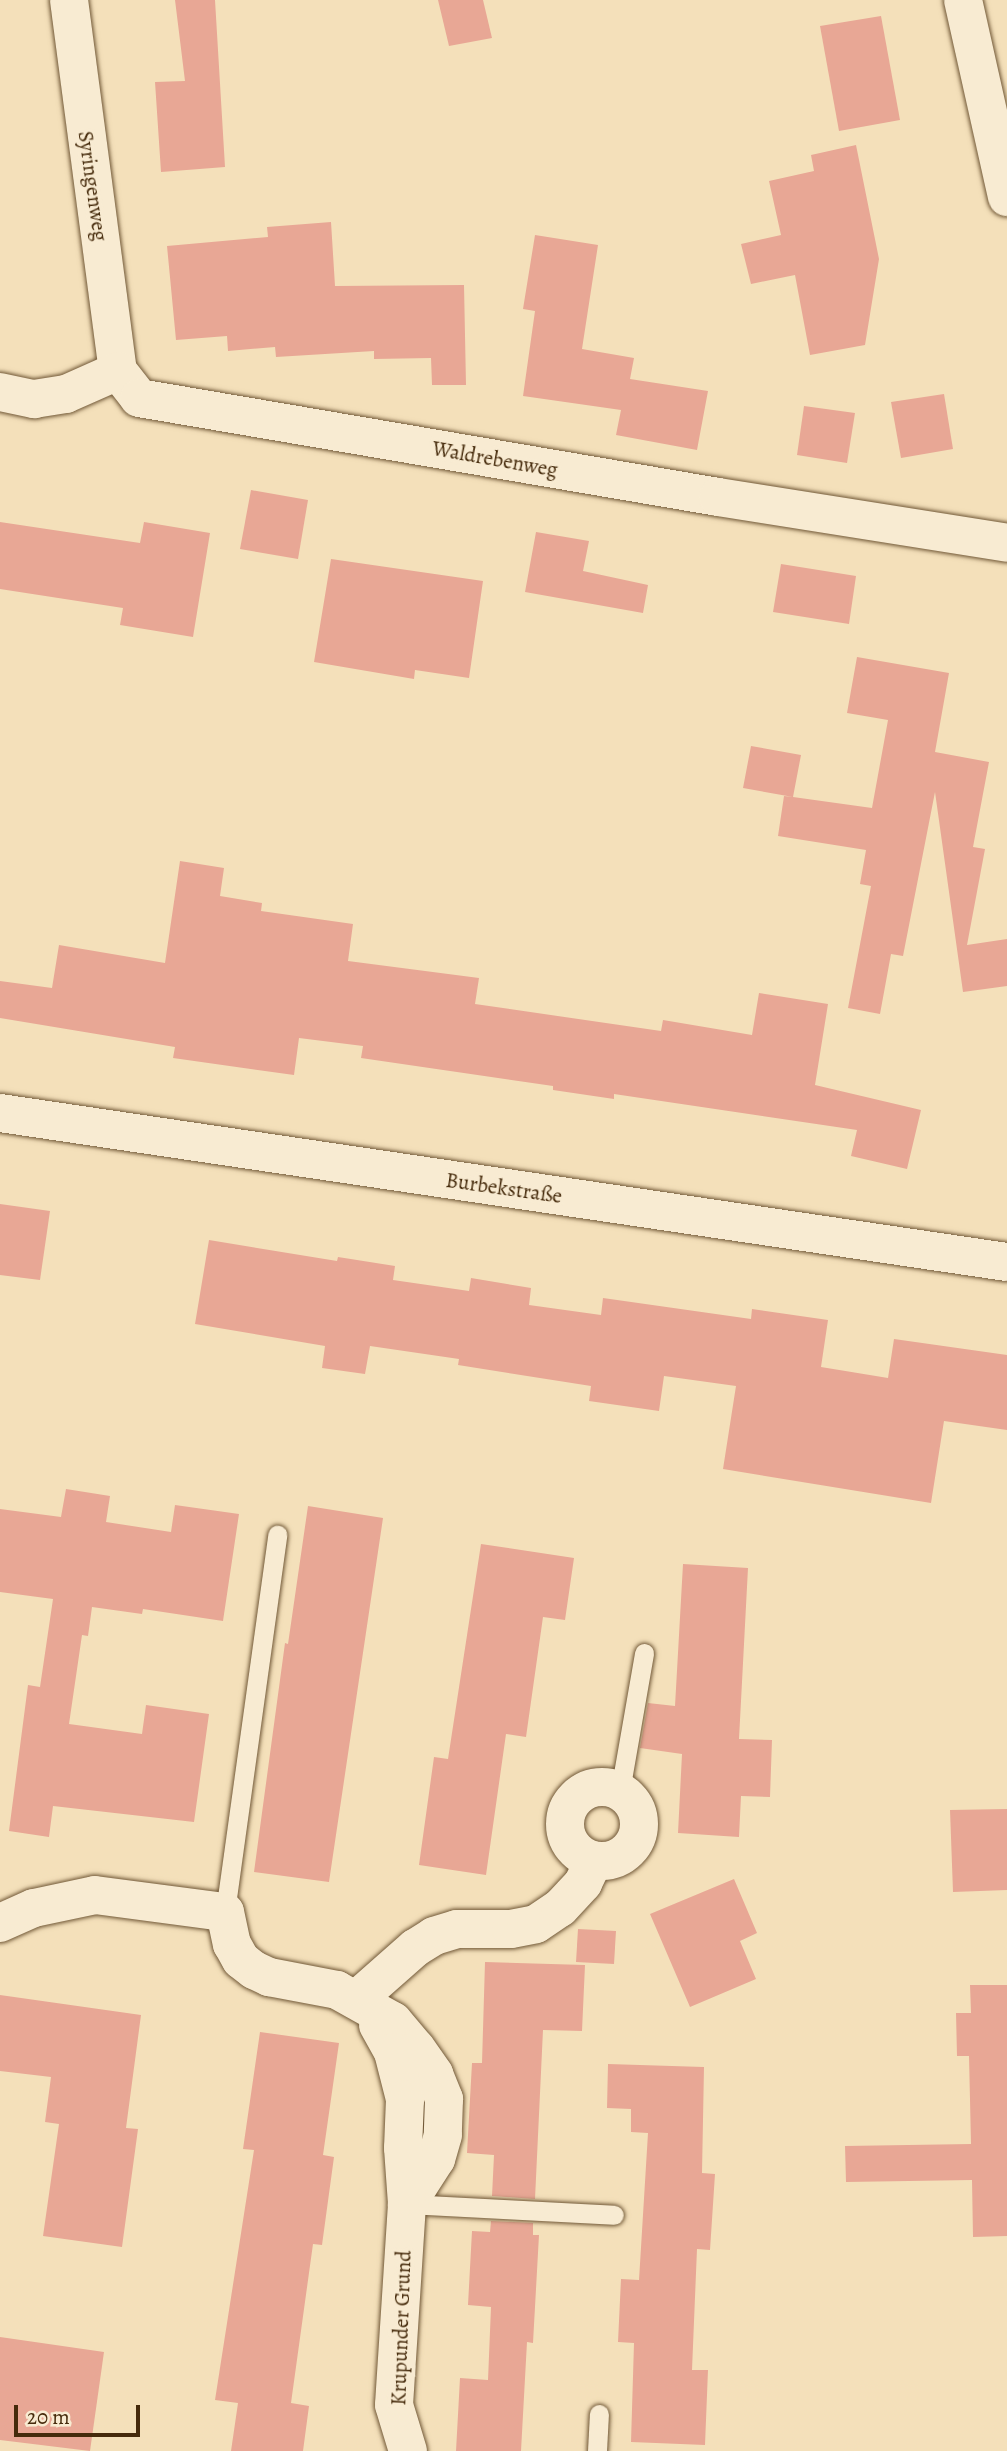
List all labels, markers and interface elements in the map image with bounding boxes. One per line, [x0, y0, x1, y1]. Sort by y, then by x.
street label: Syringenweg [73, 129, 113, 243]
street label: Waldrebenweg [430, 436, 560, 482]
street label: Burbekstraße [444, 1167, 564, 1209]
street label: Krupunder Grund [386, 2250, 416, 2406]
scale bar [18, 2392, 144, 2436]
text: 20 m [27, 2403, 70, 2431]

